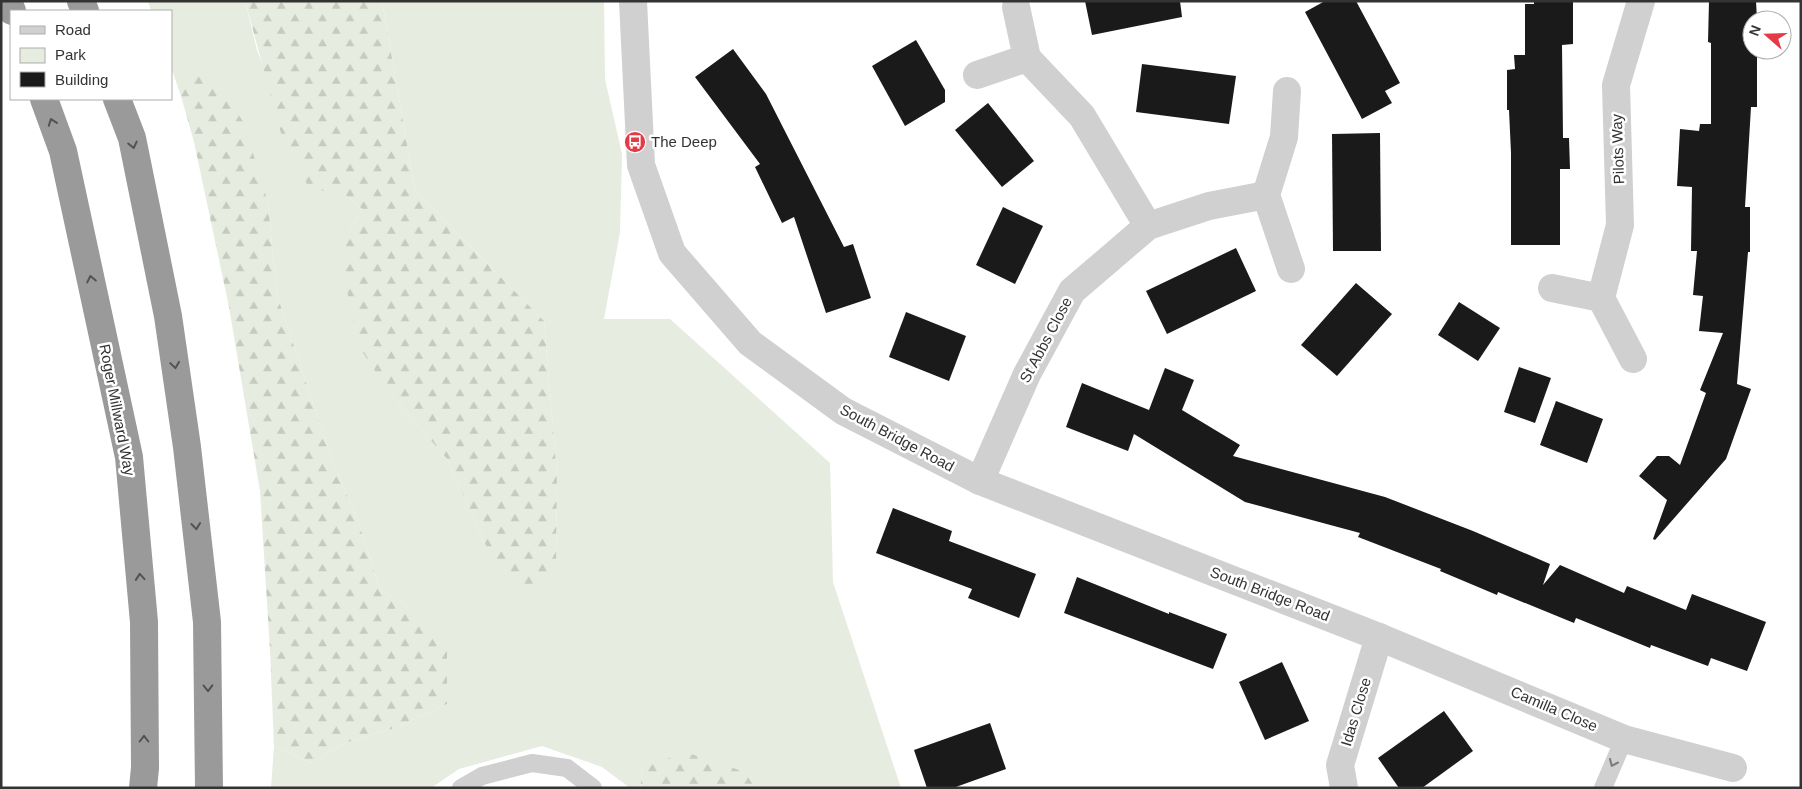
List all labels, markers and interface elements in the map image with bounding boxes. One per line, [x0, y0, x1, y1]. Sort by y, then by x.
legend [10, 10, 172, 100]
north arrow [1742, 10, 1792, 60]
text: Road [55, 21, 91, 38]
text: N [1746, 23, 1764, 38]
text: Park [55, 46, 86, 63]
text: Building [55, 71, 108, 88]
street label: Pilots Way [1608, 113, 1627, 184]
one-way arrow [48, 118, 58, 126]
bus stop icon: The Deep [623, 130, 647, 154]
place label: The Deep [651, 133, 717, 150]
one-way arrow [127, 140, 138, 149]
one-way arrow [86, 275, 97, 284]
street label: St Abbs Close [1016, 294, 1075, 385]
street label: Roger Millward Way [96, 343, 139, 478]
one-way arrow [169, 361, 180, 369]
street label: South Bridge Road [837, 400, 957, 475]
one-way arrow [190, 522, 201, 530]
street label: South Bridge Road [1208, 563, 1332, 624]
one-way arrow [135, 572, 146, 580]
street label: Idas Close [1337, 675, 1374, 748]
street label: Camilla Close [1508, 683, 1600, 734]
one-way arrow [203, 684, 213, 692]
one-way arrow [139, 735, 149, 742]
one-way arrow [1609, 758, 1620, 767]

